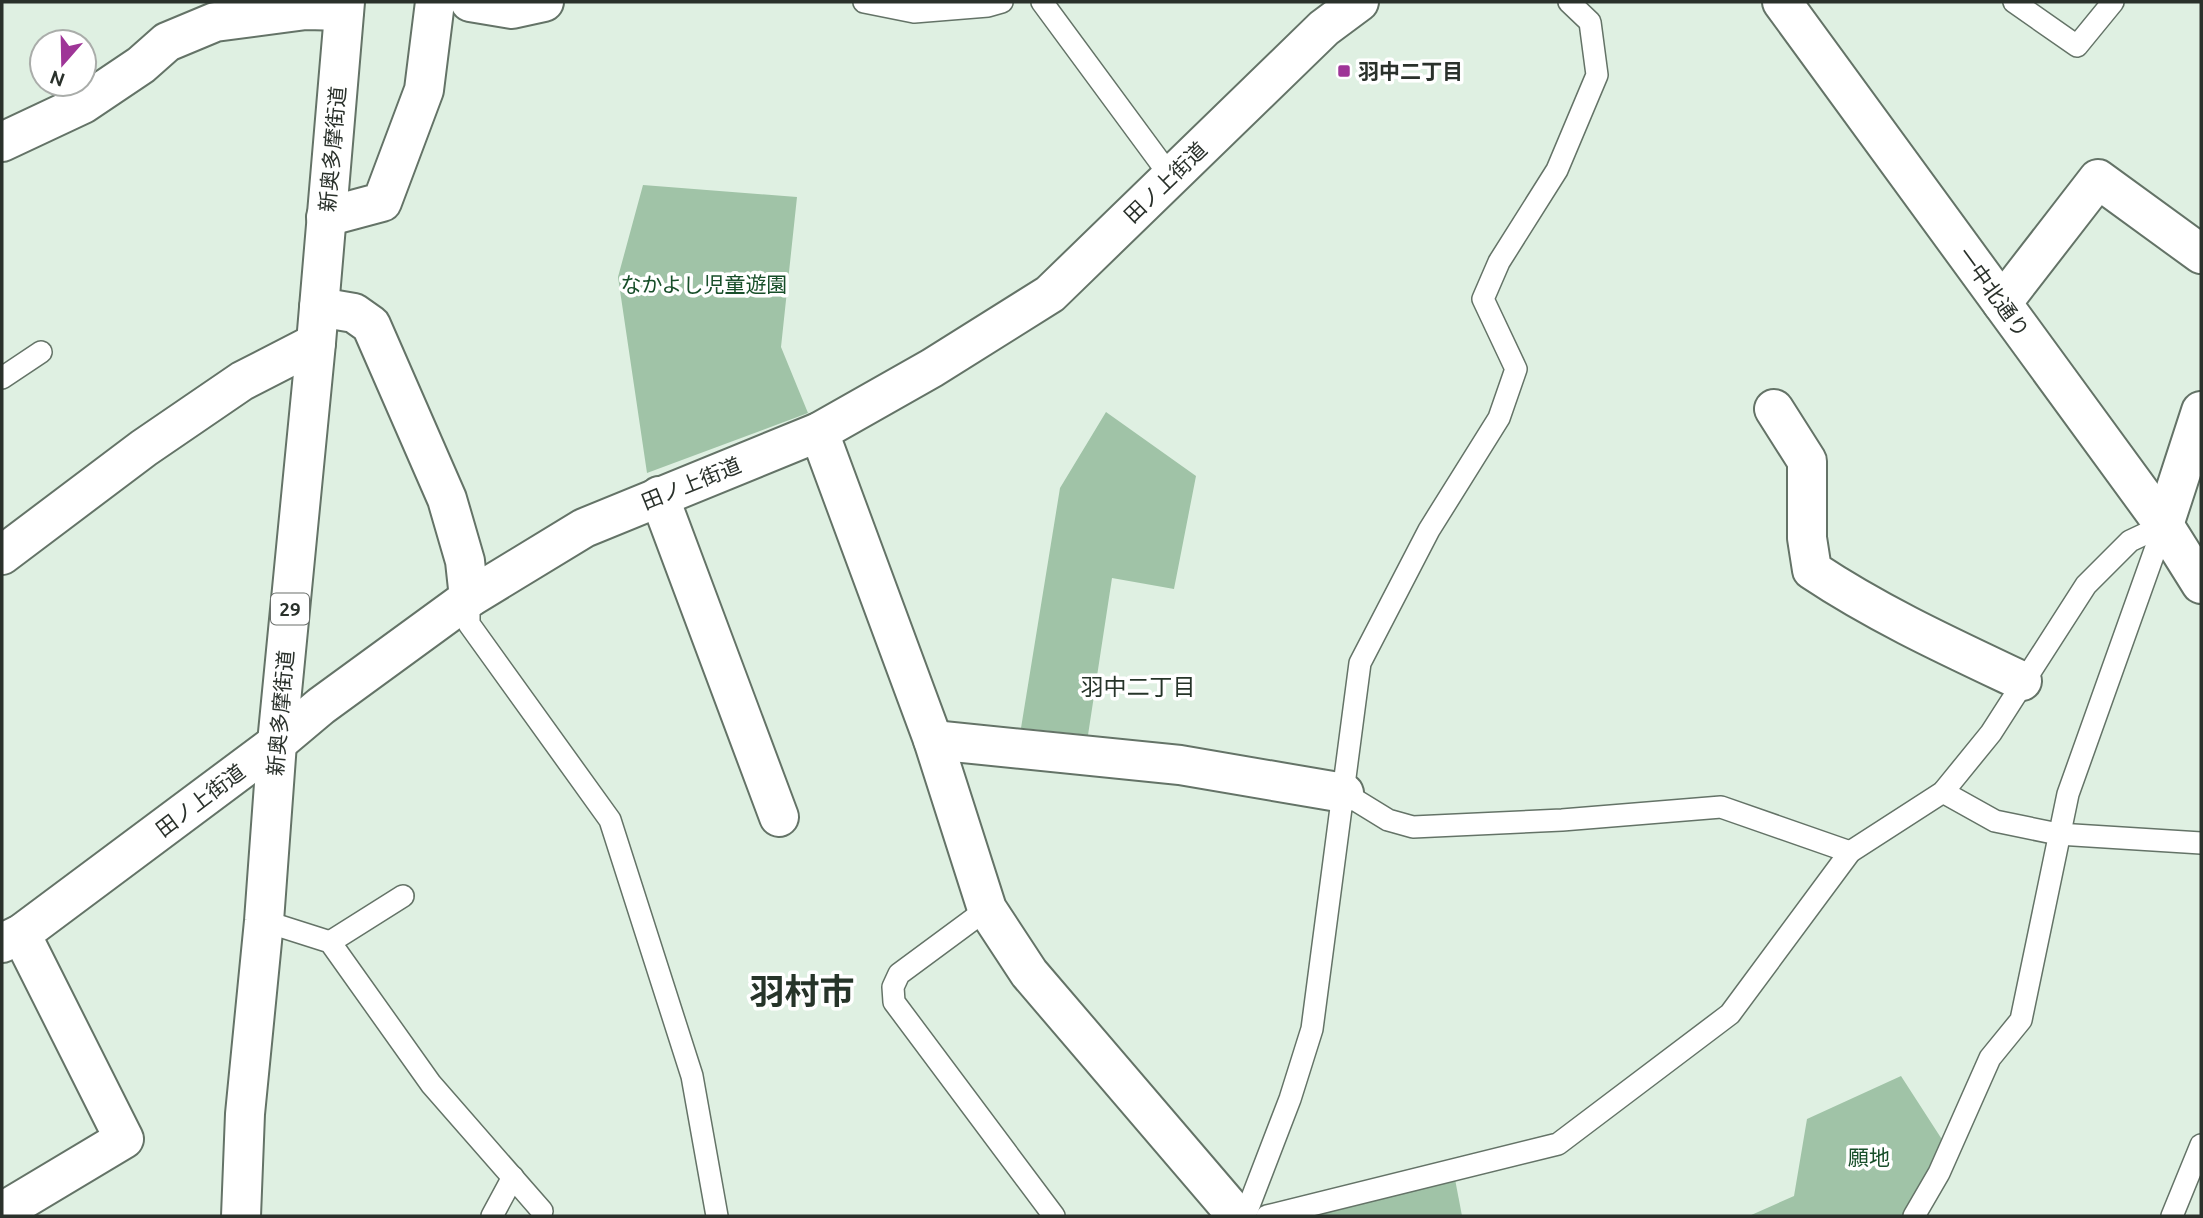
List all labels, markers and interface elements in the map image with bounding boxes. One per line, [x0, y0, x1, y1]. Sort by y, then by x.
north arrow [28, 28, 98, 98]
place label: 羽中二丁目 [1358, 59, 1463, 83]
marker: 羽中二丁目 [1336, 63, 1352, 79]
text: N [47, 66, 68, 92]
street label: 新奥多摩街道 [315, 85, 349, 213]
street label: 田ノ上街道 [1119, 137, 1211, 227]
street label: 一中北通り [1953, 242, 2035, 342]
park label: なかよし児童遊園 [621, 272, 787, 296]
street label: 田ノ上街道 [638, 452, 744, 514]
road number: 29 [271, 594, 309, 624]
street label: 新奥多摩街道 [263, 649, 297, 777]
district label: 羽中二丁目 [1081, 674, 1196, 699]
street label: 田ノ上街道 [151, 759, 249, 841]
district label: 羽村市 [749, 971, 855, 1011]
park label: 願地 [1848, 1145, 1890, 1169]

